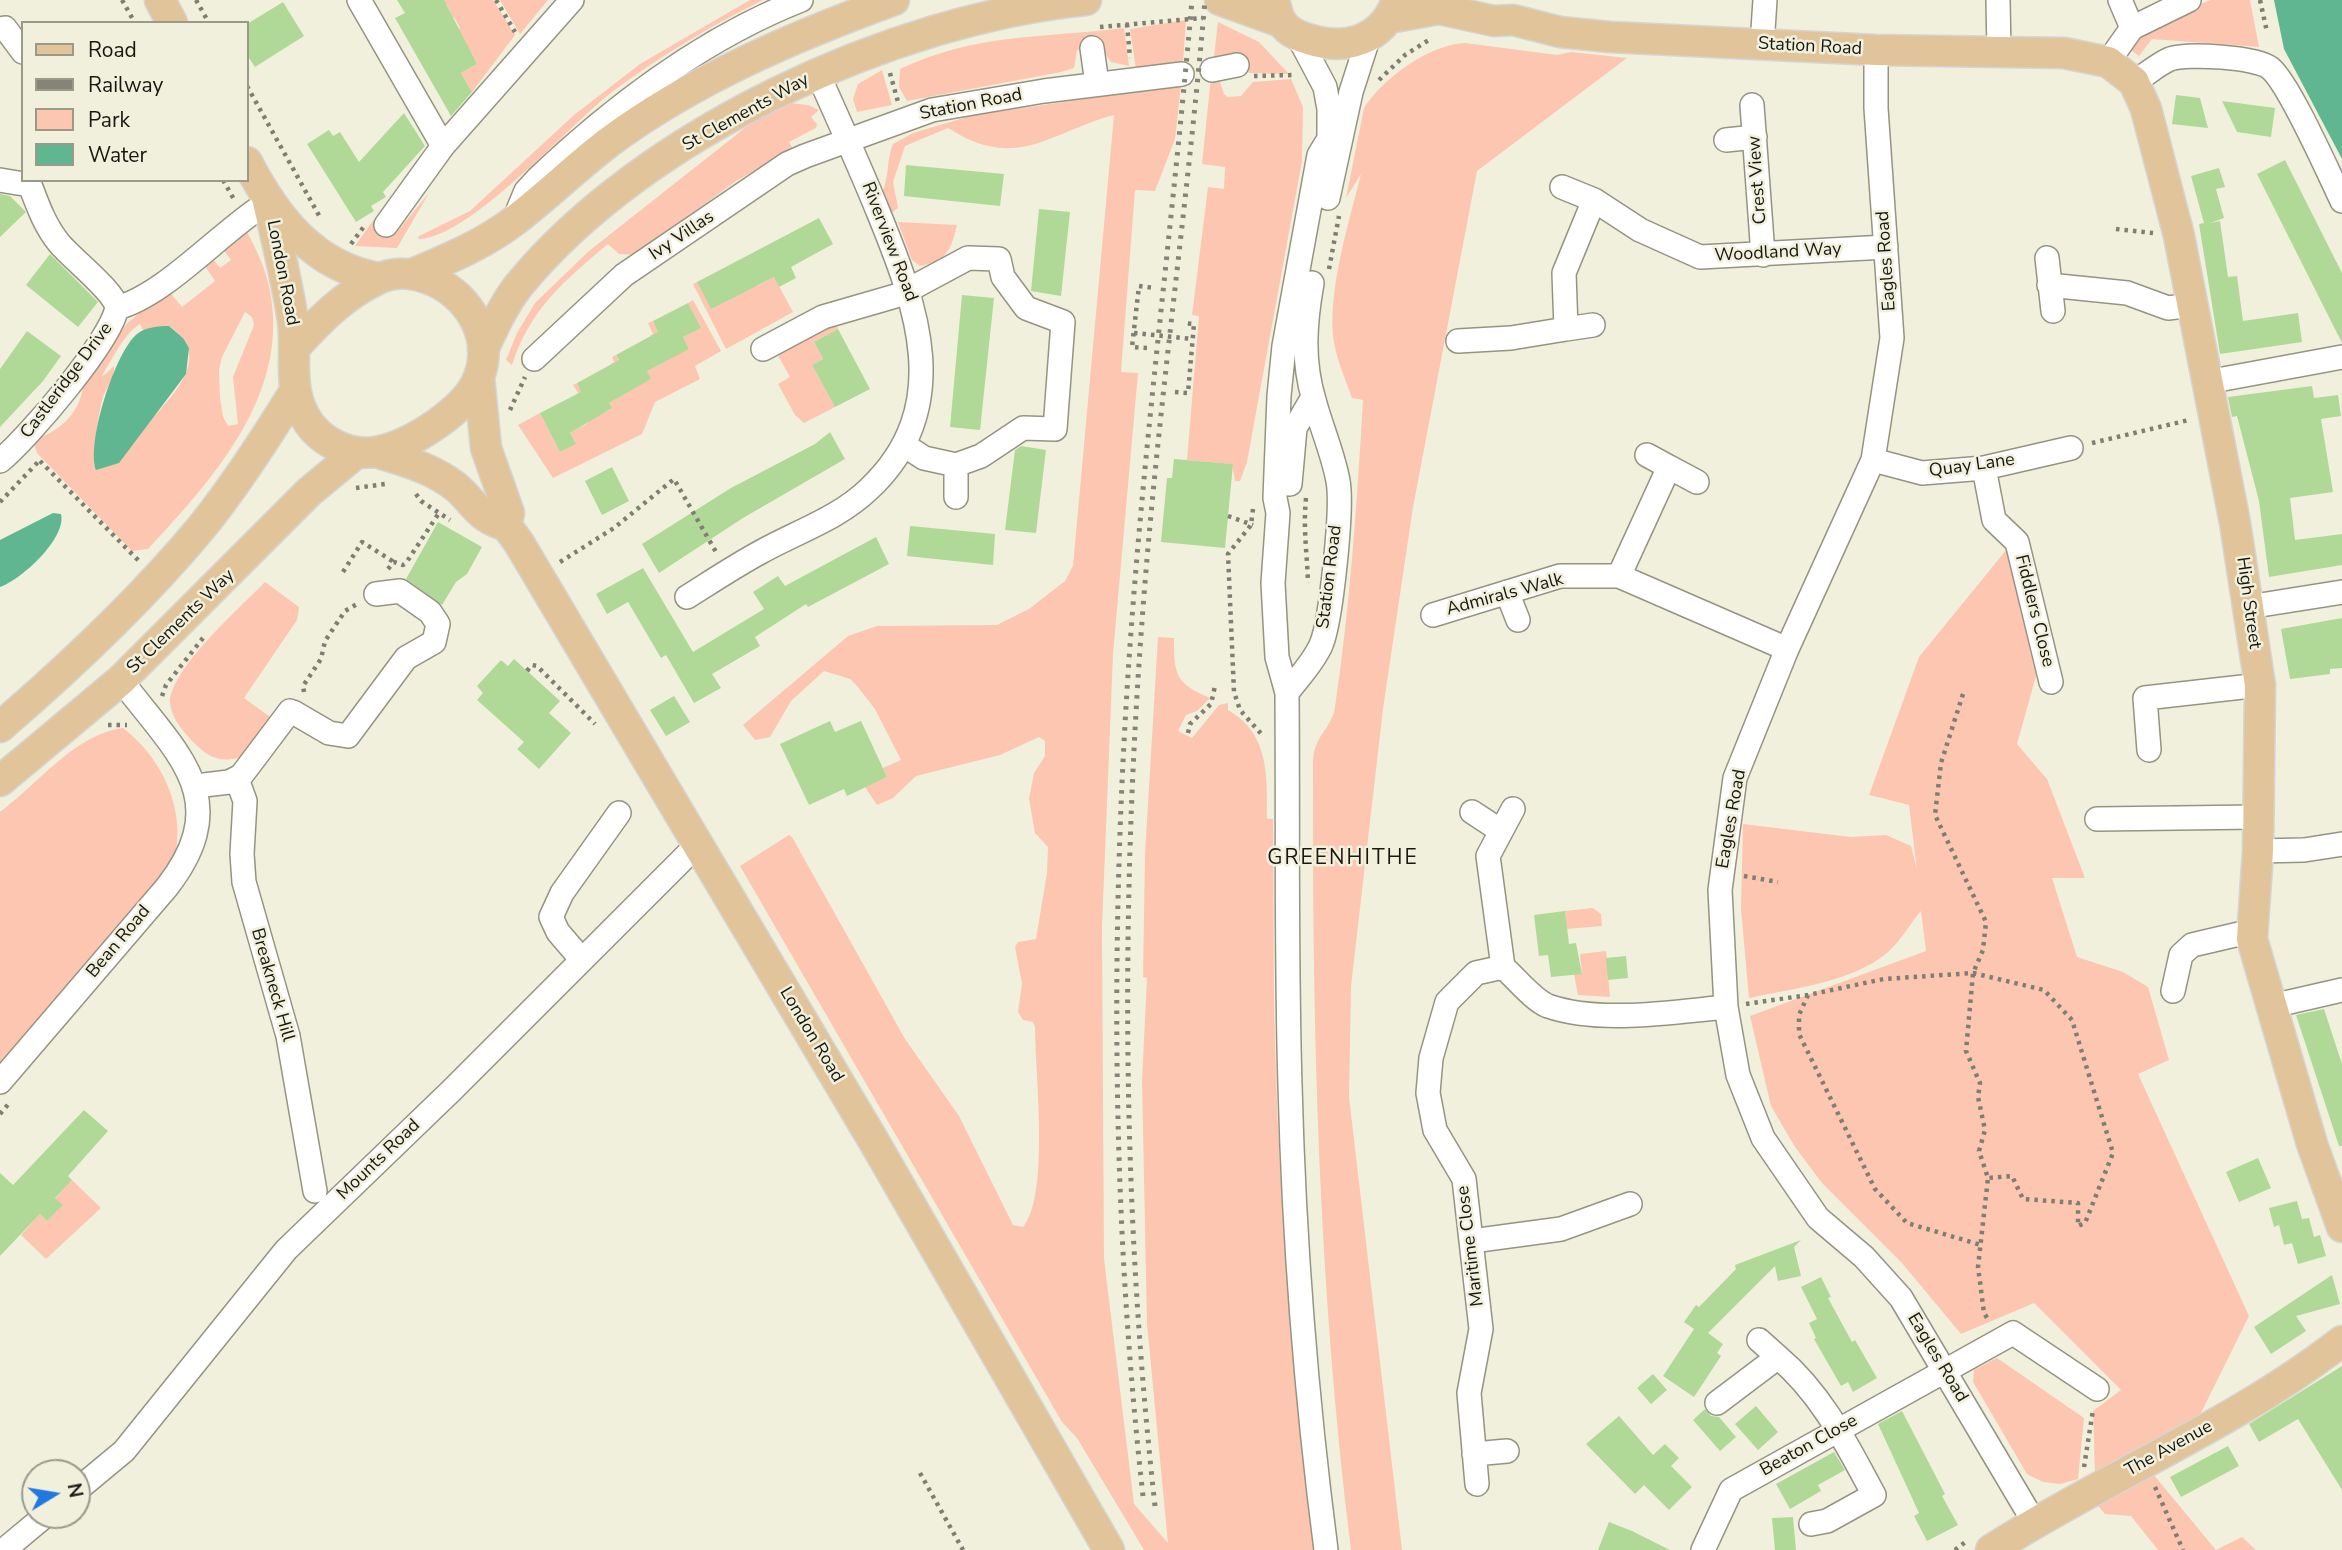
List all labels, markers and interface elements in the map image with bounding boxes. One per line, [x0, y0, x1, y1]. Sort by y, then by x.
legend [21, 21, 248, 182]
street label: Station Road [1757, 33, 1863, 61]
text: Road [88, 36, 137, 64]
street label: St Clements Way [679, 69, 813, 157]
text: Railway [88, 71, 163, 99]
street label: Station Road [918, 84, 1024, 126]
text: Park [88, 106, 130, 134]
street label: Crest View [1744, 135, 1772, 225]
text: Water [88, 141, 147, 169]
street label: Riverview Road [856, 179, 922, 305]
street label: Ivy Villas [645, 206, 719, 266]
street label: Eagles Road [1873, 210, 1901, 312]
street label: London Road [261, 218, 303, 328]
street label: Woodland Way [1714, 239, 1842, 267]
street label: Castleridge Drive [16, 319, 118, 443]
street label: Quay Lane [1928, 449, 2016, 483]
street label: Station Road [1313, 524, 1347, 630]
street label: Fiddlers Close [2010, 553, 2058, 669]
street label: High Street [2231, 556, 2265, 650]
street label: St Clements Way [123, 565, 239, 679]
street label: Admirals Walk [1444, 569, 1566, 621]
street label: Eagles Road [1713, 768, 1751, 870]
district label: GREENHITHE [1268, 846, 1418, 872]
street label: Bean Road [82, 901, 156, 983]
street label: Breakneck Hill [246, 926, 298, 1044]
street label: London Road [774, 984, 848, 1086]
street label: Mounts Road [333, 1115, 425, 1205]
street label: Maritime Close [1453, 1185, 1489, 1307]
street label: Eagles Road [1902, 1309, 1972, 1407]
street label: Beaton Close [1757, 1410, 1861, 1482]
street label: The Avenue [2122, 1416, 2216, 1482]
north arrow [21, 1459, 91, 1529]
text: N [61, 1481, 89, 1500]

